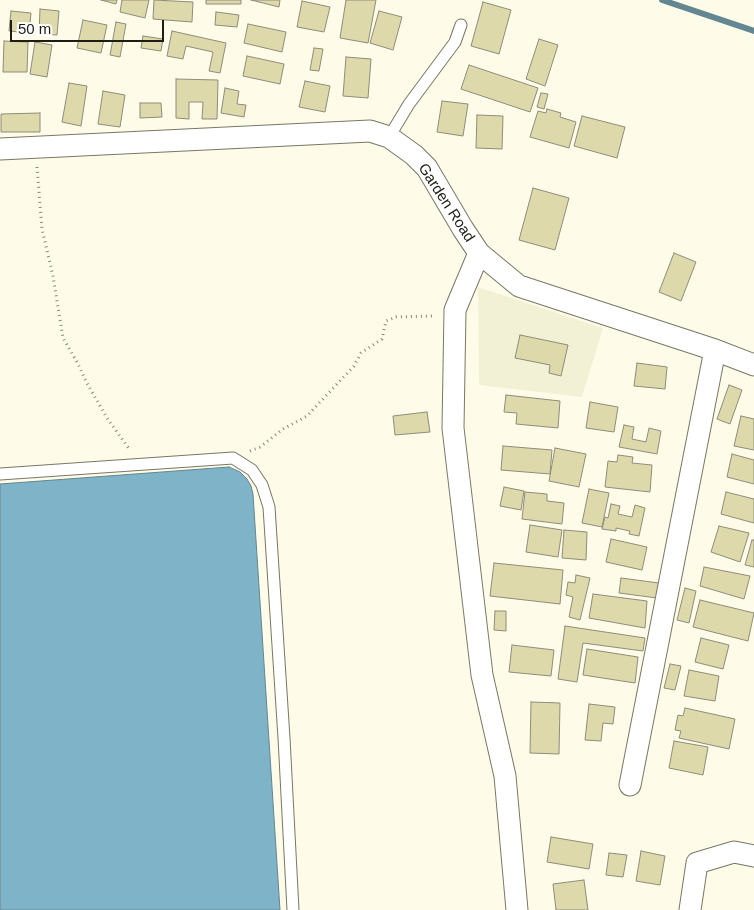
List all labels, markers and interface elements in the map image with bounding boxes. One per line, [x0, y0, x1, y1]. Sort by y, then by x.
scale bar [12, 10, 166, 42]
text: 50 m [18, 20, 51, 37]
street label: Garden Road [414, 160, 478, 246]

